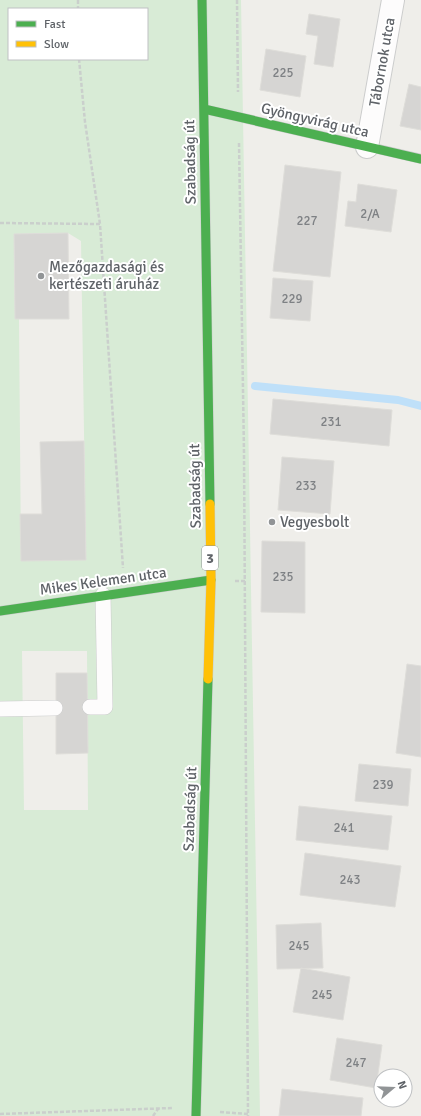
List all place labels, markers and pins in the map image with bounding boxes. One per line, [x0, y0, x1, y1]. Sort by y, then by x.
place label: Mezőgazdasági és kertészeti áruház [49, 258, 164, 293]
marker: Mezőgazdasági és kertészeti áruház [36, 271, 46, 281]
place label: Vegyesbolt [280, 513, 349, 531]
marker: Vegyesbolt [267, 517, 277, 527]

